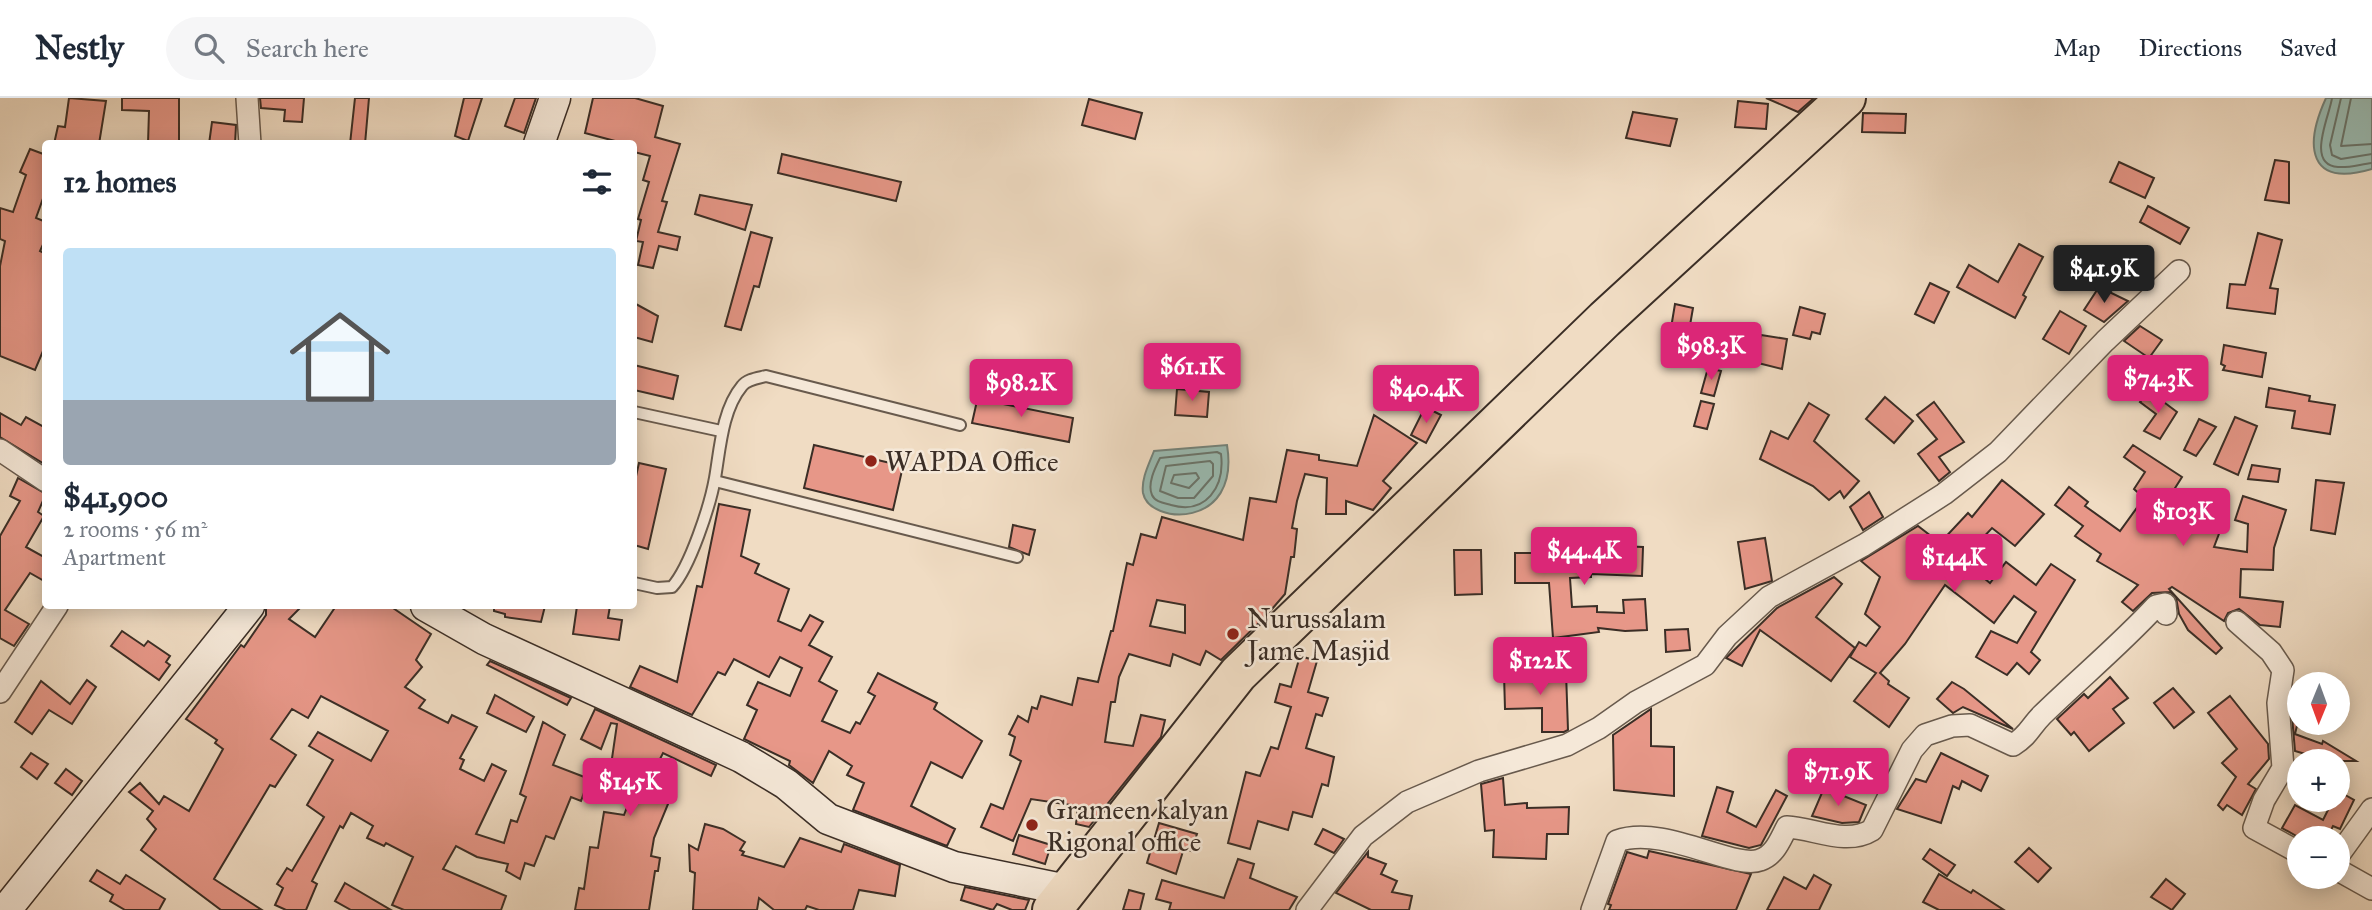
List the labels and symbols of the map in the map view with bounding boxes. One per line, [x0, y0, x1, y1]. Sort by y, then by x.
pin: $41.9K [2047, 246, 2161, 305]
pin: $98.3K [1654, 322, 1768, 382]
pin: $61.1K [1135, 344, 1249, 403]
pin: $74.3K [2101, 356, 2215, 415]
pin: $98.2K [964, 360, 1078, 419]
pin: $40.4K [1369, 366, 1483, 425]
place label: WAPDA Office [885, 444, 1059, 479]
marker: WAPDA Office [863, 453, 879, 469]
pin: $103K [2134, 489, 2232, 548]
pin: $44.4K [1527, 528, 1641, 587]
pin: $144K [1905, 534, 2003, 594]
place label: Nurussalam Jame Masjid [1244, 601, 1390, 668]
marker: Nurussalam Jame Masjid [1225, 626, 1241, 642]
pin: $122K [1491, 638, 1589, 697]
north arrow [2287, 672, 2350, 735]
pin: $71.9K [1781, 748, 1895, 808]
pin: $145K [581, 758, 679, 818]
place label: Grameen kalyan Rigonal office [1046, 792, 1229, 859]
marker: Grameen kalyan Rigonal office [1024, 817, 1040, 833]

